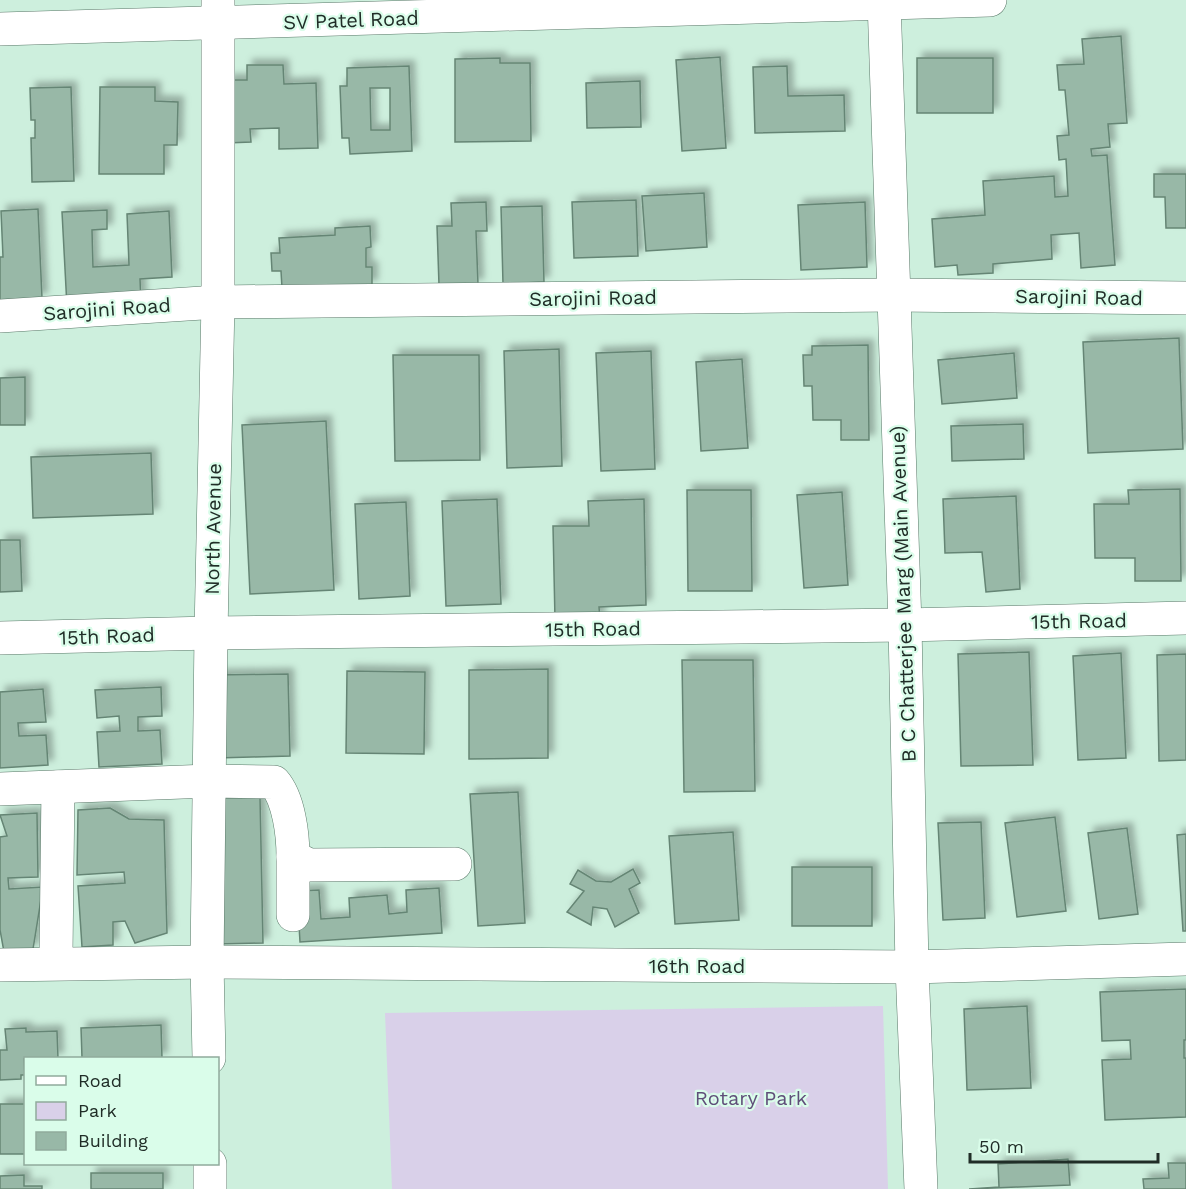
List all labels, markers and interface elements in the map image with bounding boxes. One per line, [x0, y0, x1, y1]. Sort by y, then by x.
street label: SV Patel Road [283, 6, 419, 34]
street label: Sarojini Road [1015, 284, 1143, 310]
street label: Sarojini Road [529, 285, 657, 311]
street label: Sarojini Road [42, 293, 172, 325]
street label: B C Chatterjee Marg (Main Avenue) [885, 425, 921, 763]
street label: North Avenue [200, 463, 226, 595]
street label: 15th Road [1031, 608, 1127, 634]
street label: 15th Road [545, 616, 641, 642]
street label: 15th Road [59, 622, 155, 650]
street label: 16th Road [649, 954, 745, 978]
legend [24, 1057, 219, 1165]
text: Road [78, 1070, 122, 1091]
park label: Rotary Park [695, 1086, 807, 1110]
text: Park [78, 1100, 117, 1121]
scale bar [970, 1126, 1158, 1164]
text: Building [78, 1130, 148, 1151]
text: 50 m [979, 1136, 1024, 1157]

